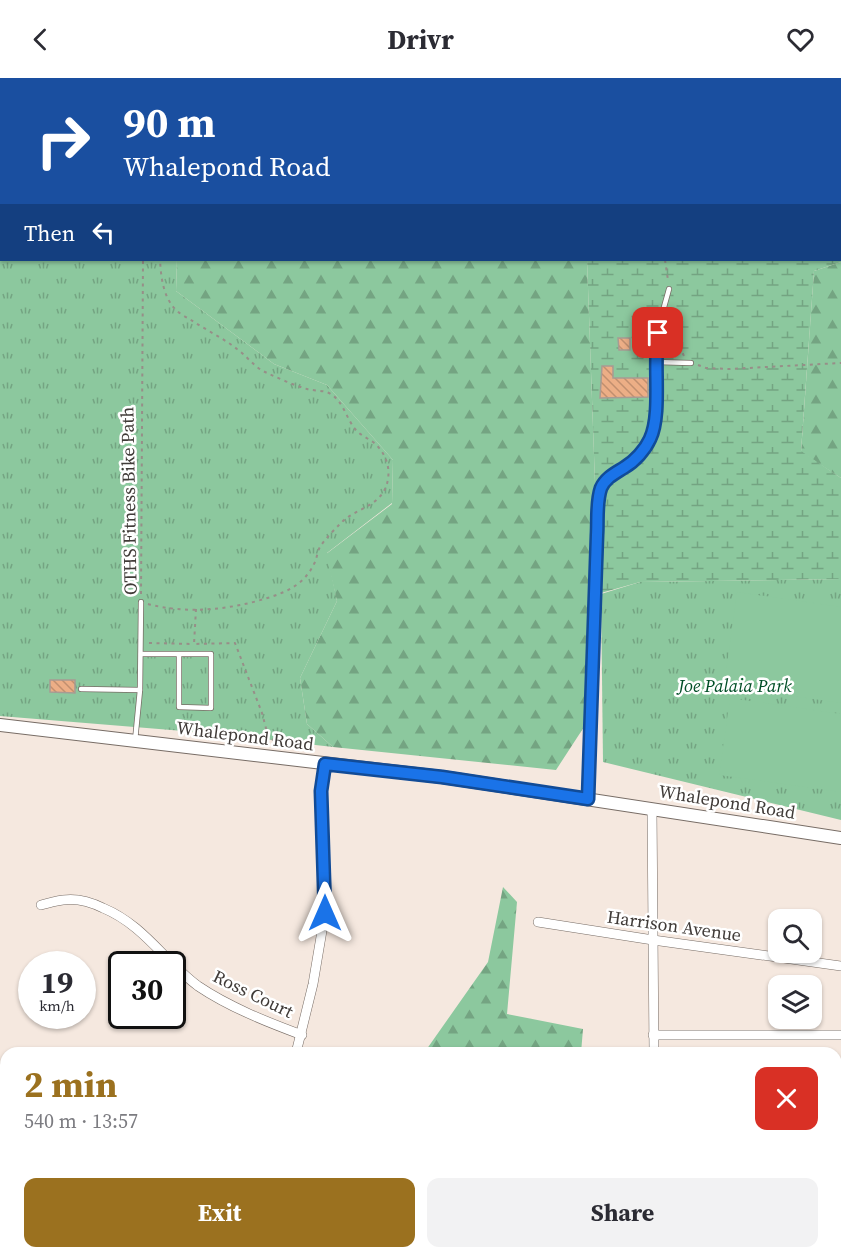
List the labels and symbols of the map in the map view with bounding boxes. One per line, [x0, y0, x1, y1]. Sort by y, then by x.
pin [632, 307, 683, 358]
street label: OTHS Fitness Bike Path [114, 406, 143, 595]
park label: Joe Palaia Park [675, 673, 792, 698]
street label: Whalepond Road [175, 715, 315, 756]
street label: Whalepond Road [657, 778, 797, 825]
position arrow [293, 881, 357, 945]
street label: Harrison Avenue [605, 904, 743, 947]
speed limit sign: 30 [108, 951, 186, 1029]
street label: Ross Court [209, 963, 298, 1024]

